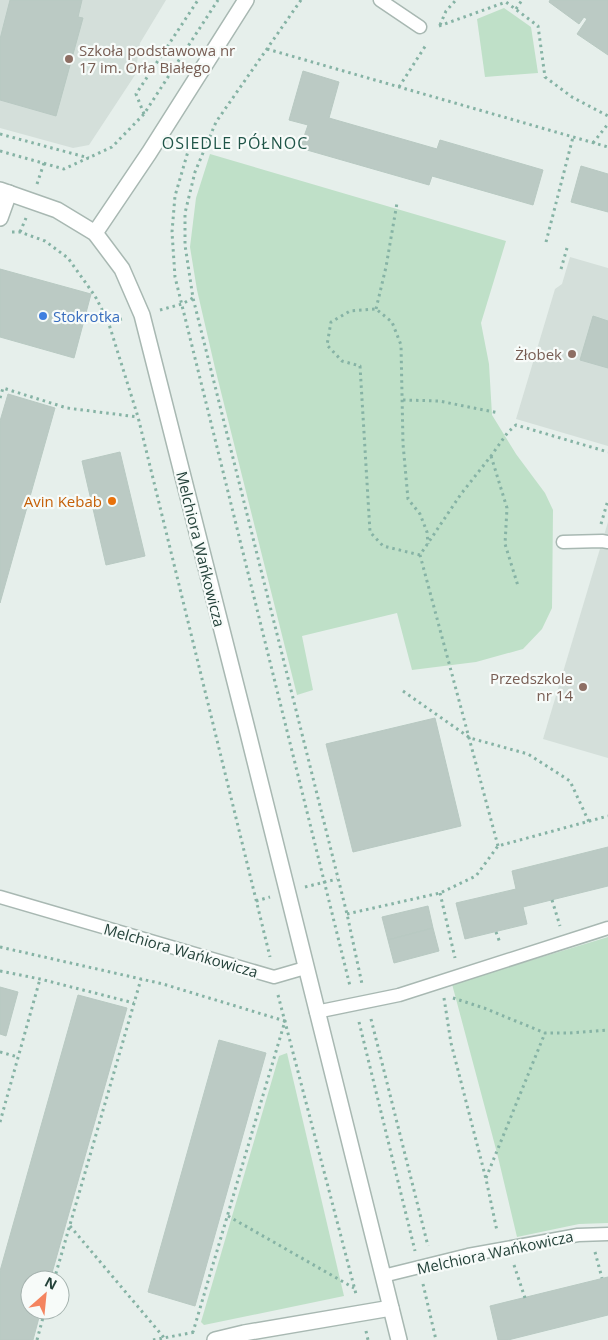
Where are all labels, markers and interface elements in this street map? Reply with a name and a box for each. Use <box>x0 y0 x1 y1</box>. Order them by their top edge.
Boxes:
place label: Szkoła podstawowa nr 17 im. Orła Białego <box>79 40 235 77</box>
marker: Szkoła podstawowa nr 17 im. Orła Białego <box>63 53 75 65</box>
district label: OSIEDLE PÓŁNOC <box>162 132 308 154</box>
place label: Stokrotka <box>53 306 120 326</box>
marker: Stokrotka <box>37 310 49 322</box>
place label: Żłobek <box>515 344 562 364</box>
marker: Żłobek <box>566 348 578 360</box>
street label: Melchiora Wańkowicza <box>172 469 230 629</box>
place label: Avin Kebab <box>24 491 102 511</box>
marker: Avin Kebab <box>106 495 118 507</box>
place label: Przedszkole nr 14 <box>490 668 573 705</box>
marker: Przedszkole nr 14 <box>577 681 589 693</box>
street label: Melchiora Wańkowicza <box>102 918 260 982</box>
street label: Melchiora Wańkowicza <box>415 1226 575 1278</box>
north arrow <box>20 1270 70 1320</box>
text: N <box>42 1272 61 1294</box>

